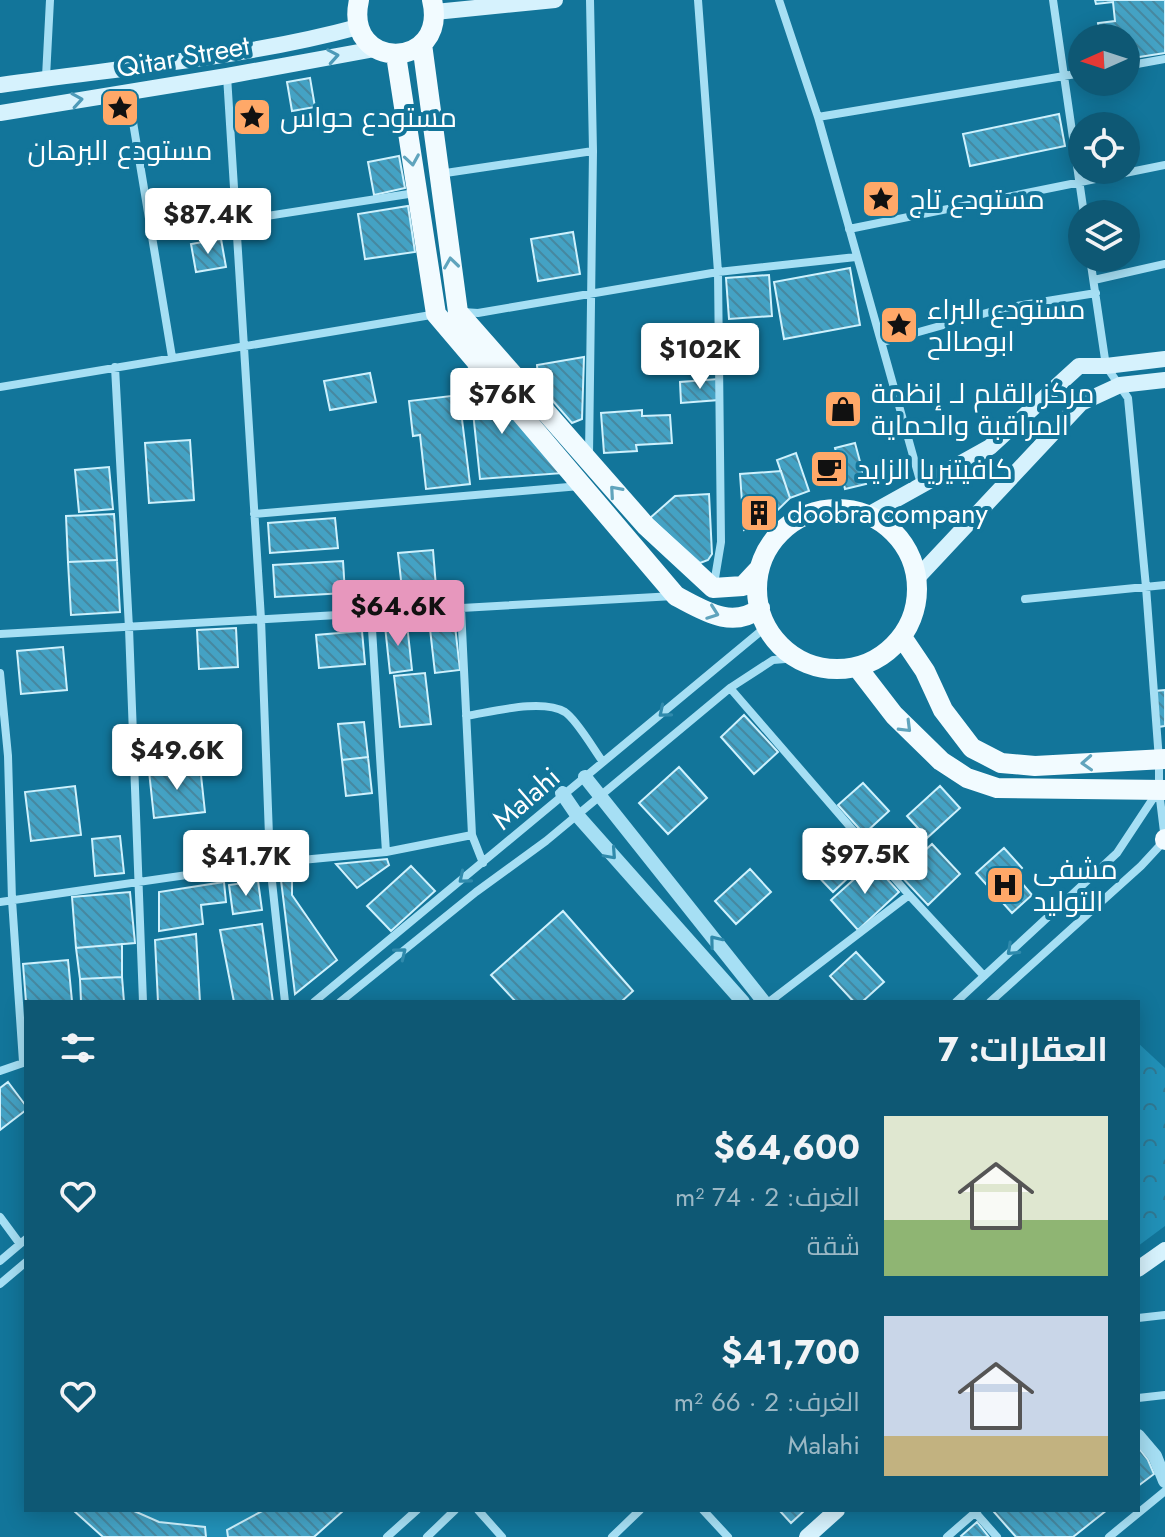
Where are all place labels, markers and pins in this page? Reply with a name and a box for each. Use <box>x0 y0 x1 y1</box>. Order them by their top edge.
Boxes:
place icon: مستودع البرهان <box>99 87 141 129</box>
place icon: مستودع حواس <box>231 96 273 138</box>
place label: مستودع حواس <box>280 97 457 138</box>
place label: مستودع البرهان <box>28 130 212 171</box>
place icon: مستودع تاج <box>860 178 902 220</box>
place label: مستودع تاج <box>909 179 1045 220</box>
pin: $87.4K <box>143 188 273 256</box>
place label: مستودع البراء ابوصالح <box>927 289 1085 362</box>
place icon: مستودع البراء ابوصالح <box>878 304 920 346</box>
pin: $102K <box>644 323 756 391</box>
pin: $76K <box>455 368 549 436</box>
place label: مركز القلم لـ إنظمة المراقبة والحماية <box>871 373 1094 446</box>
shop icon: مركز القلم لـ إنظمة المراقبة والحماية <box>822 388 864 430</box>
cafe icon: كافيتيريا الزايد <box>808 448 850 490</box>
place label: كافيتيريا الزايد <box>857 449 1013 490</box>
building icon: doobra company <box>738 492 780 534</box>
place label: doobra company <box>787 493 988 534</box>
pin: $64.6K <box>333 580 463 648</box>
pin: $49.6K <box>112 724 242 792</box>
pin: $97.5K <box>800 828 930 896</box>
pin: $41.7K <box>181 830 311 898</box>
place label: مشفى التوليد <box>1033 849 1118 922</box>
hospital icon: مشفى التوليد <box>984 864 1026 906</box>

